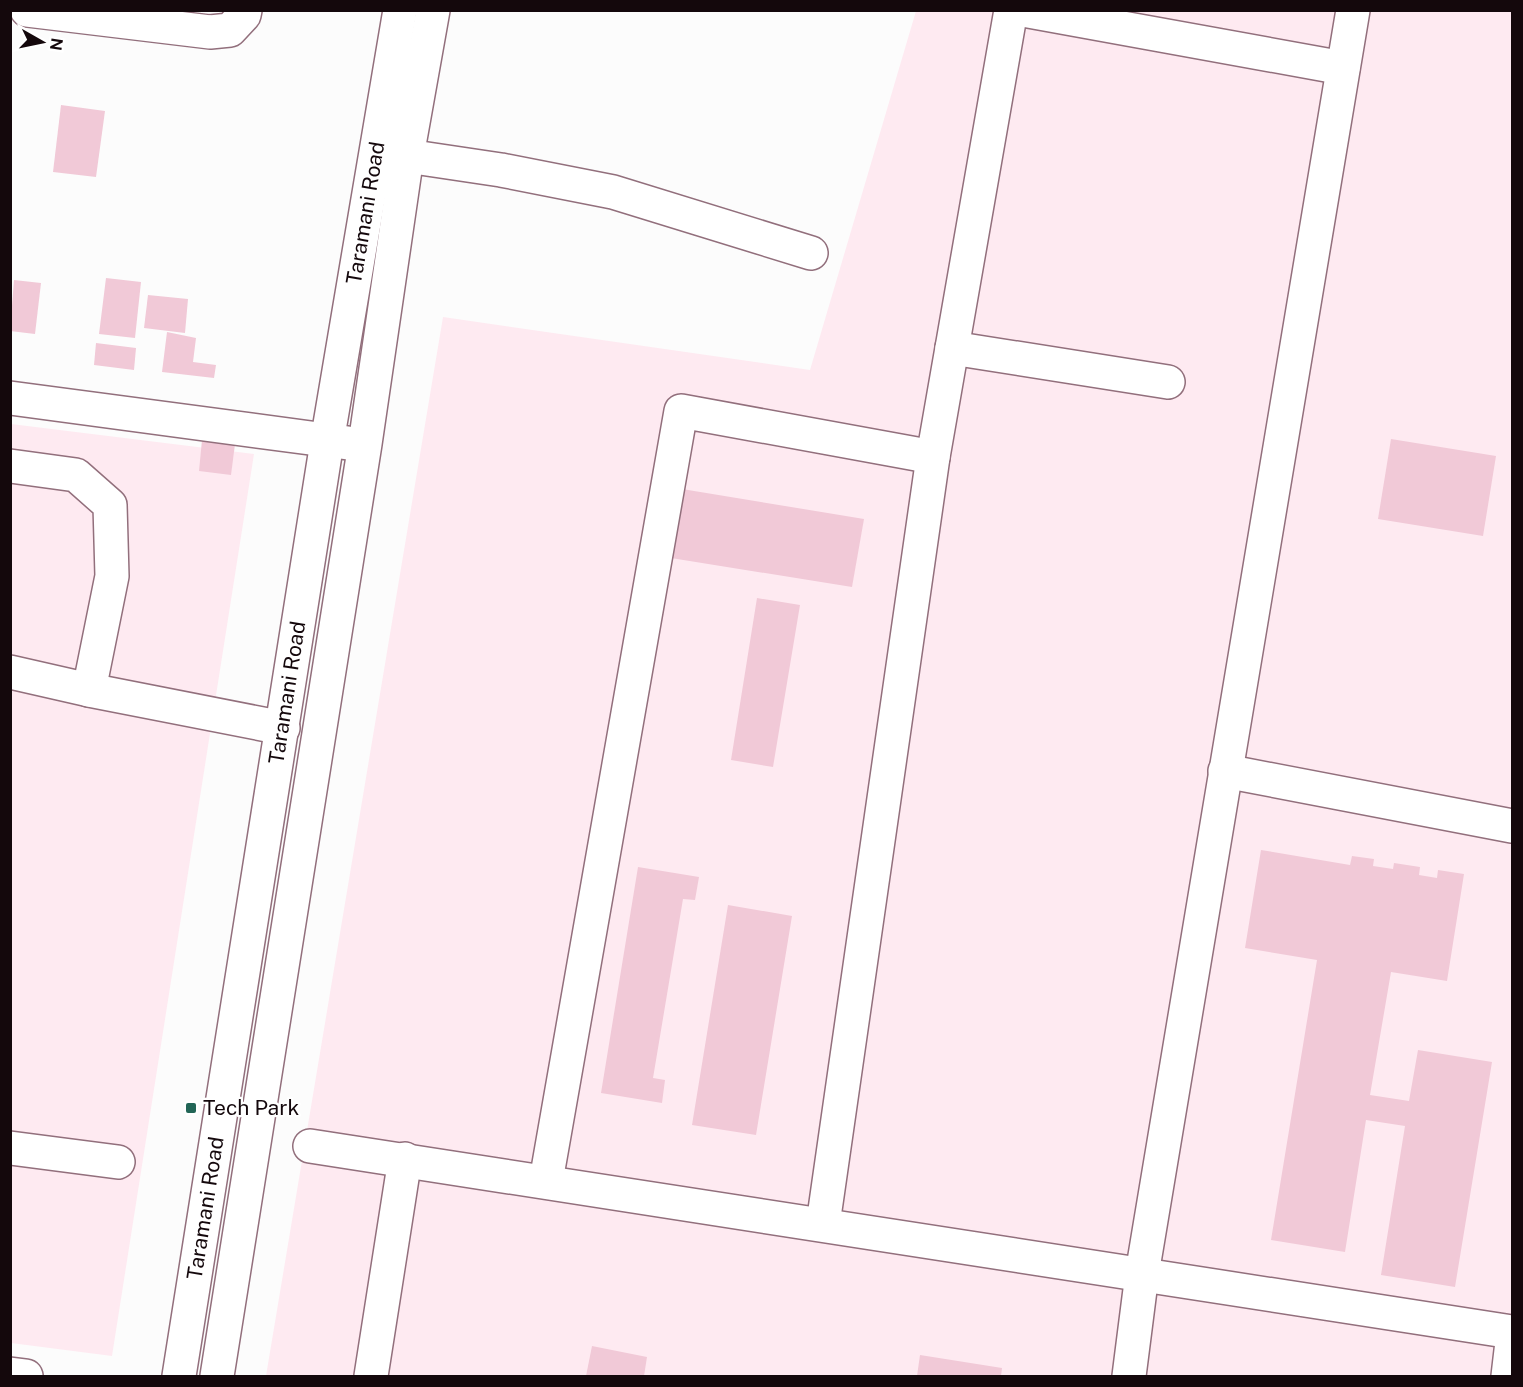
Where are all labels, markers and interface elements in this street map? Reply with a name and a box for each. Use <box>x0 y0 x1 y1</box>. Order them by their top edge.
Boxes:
north arrow <box>12 12 72 72</box>
text: N <box>46 37 67 52</box>
street label: Taramani Road <box>341 140 390 286</box>
street label: Taramani Road <box>263 619 310 766</box>
place label: Tech Park <box>203 1095 299 1120</box>
marker: Tech Park <box>184 1101 198 1115</box>
street label: Taramani Road <box>181 1135 229 1281</box>

